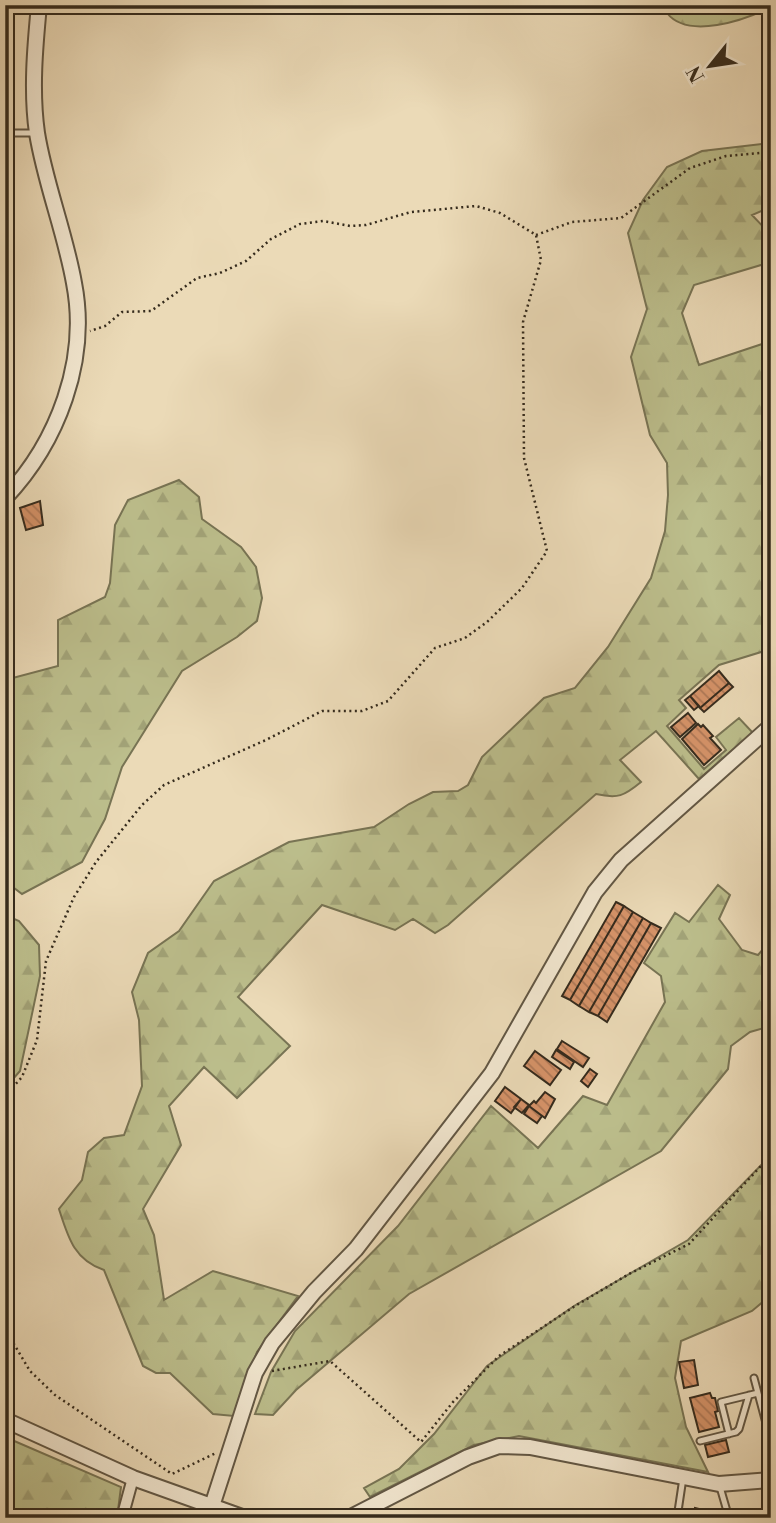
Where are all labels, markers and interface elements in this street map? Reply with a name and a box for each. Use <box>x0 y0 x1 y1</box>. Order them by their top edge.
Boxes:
north arrow <box>674 32 744 102</box>
text: N <box>682 61 710 87</box>

